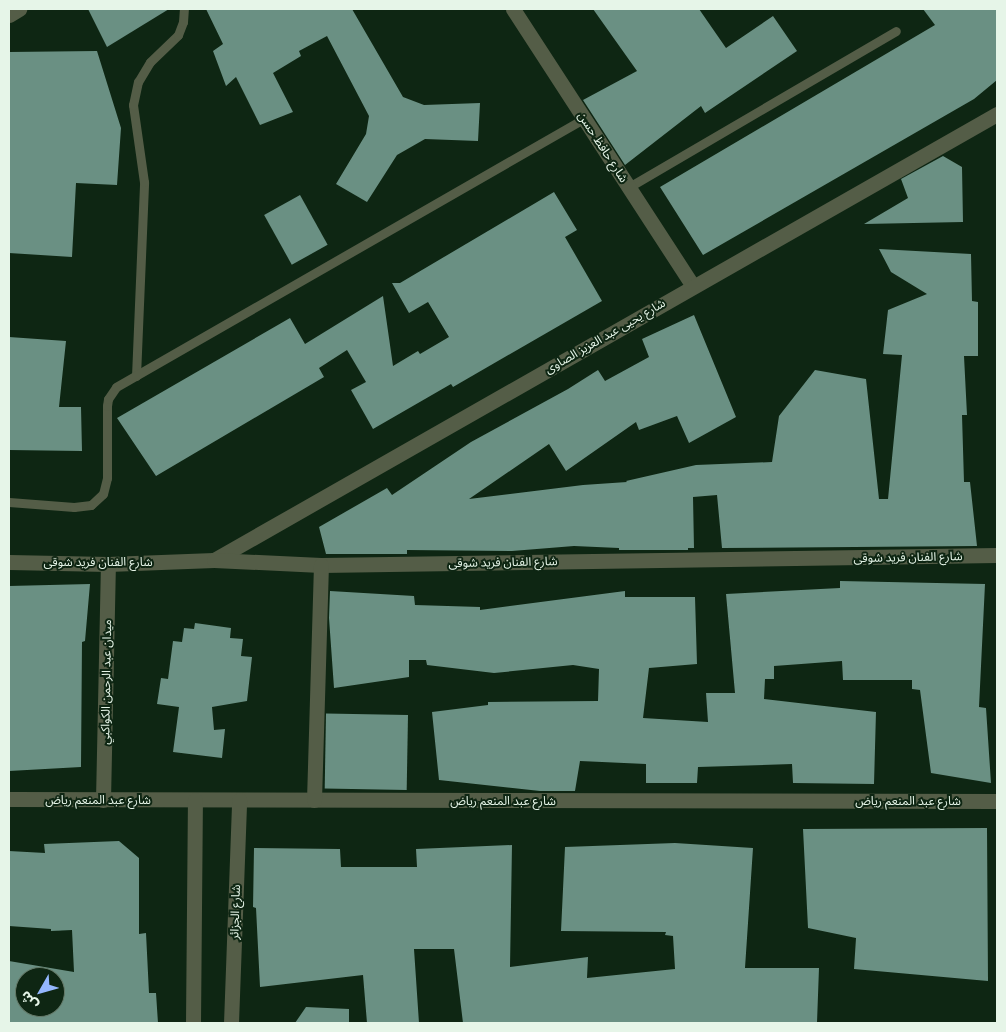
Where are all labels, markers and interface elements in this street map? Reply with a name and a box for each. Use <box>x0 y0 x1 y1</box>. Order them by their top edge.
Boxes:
street label: شارع حافظ حسن <box>575 109 631 185</box>
street label: شارع يحيى عبد العزيز الصاوى <box>542 296 668 376</box>
street label: شارع الفنان فريد شوقى <box>853 549 963 565</box>
street label: شارع الفنان فريد شوقى <box>448 554 558 570</box>
street label: شارع الفنان فريد شوقى <box>43 555 153 569</box>
street label: ميدان عبد الرحمن الكواكبي <box>98 619 114 745</box>
street label: شارع عبد المنعم رياض <box>45 793 151 807</box>
street label: شارع عبد المنعم رياض <box>450 794 556 808</box>
street label: شارع عبد المنعم رياض <box>855 794 961 808</box>
street label: شارع الجزائر <box>227 884 243 940</box>
north arrow <box>15 967 65 1017</box>
text: ش <box>15 988 42 1014</box>

